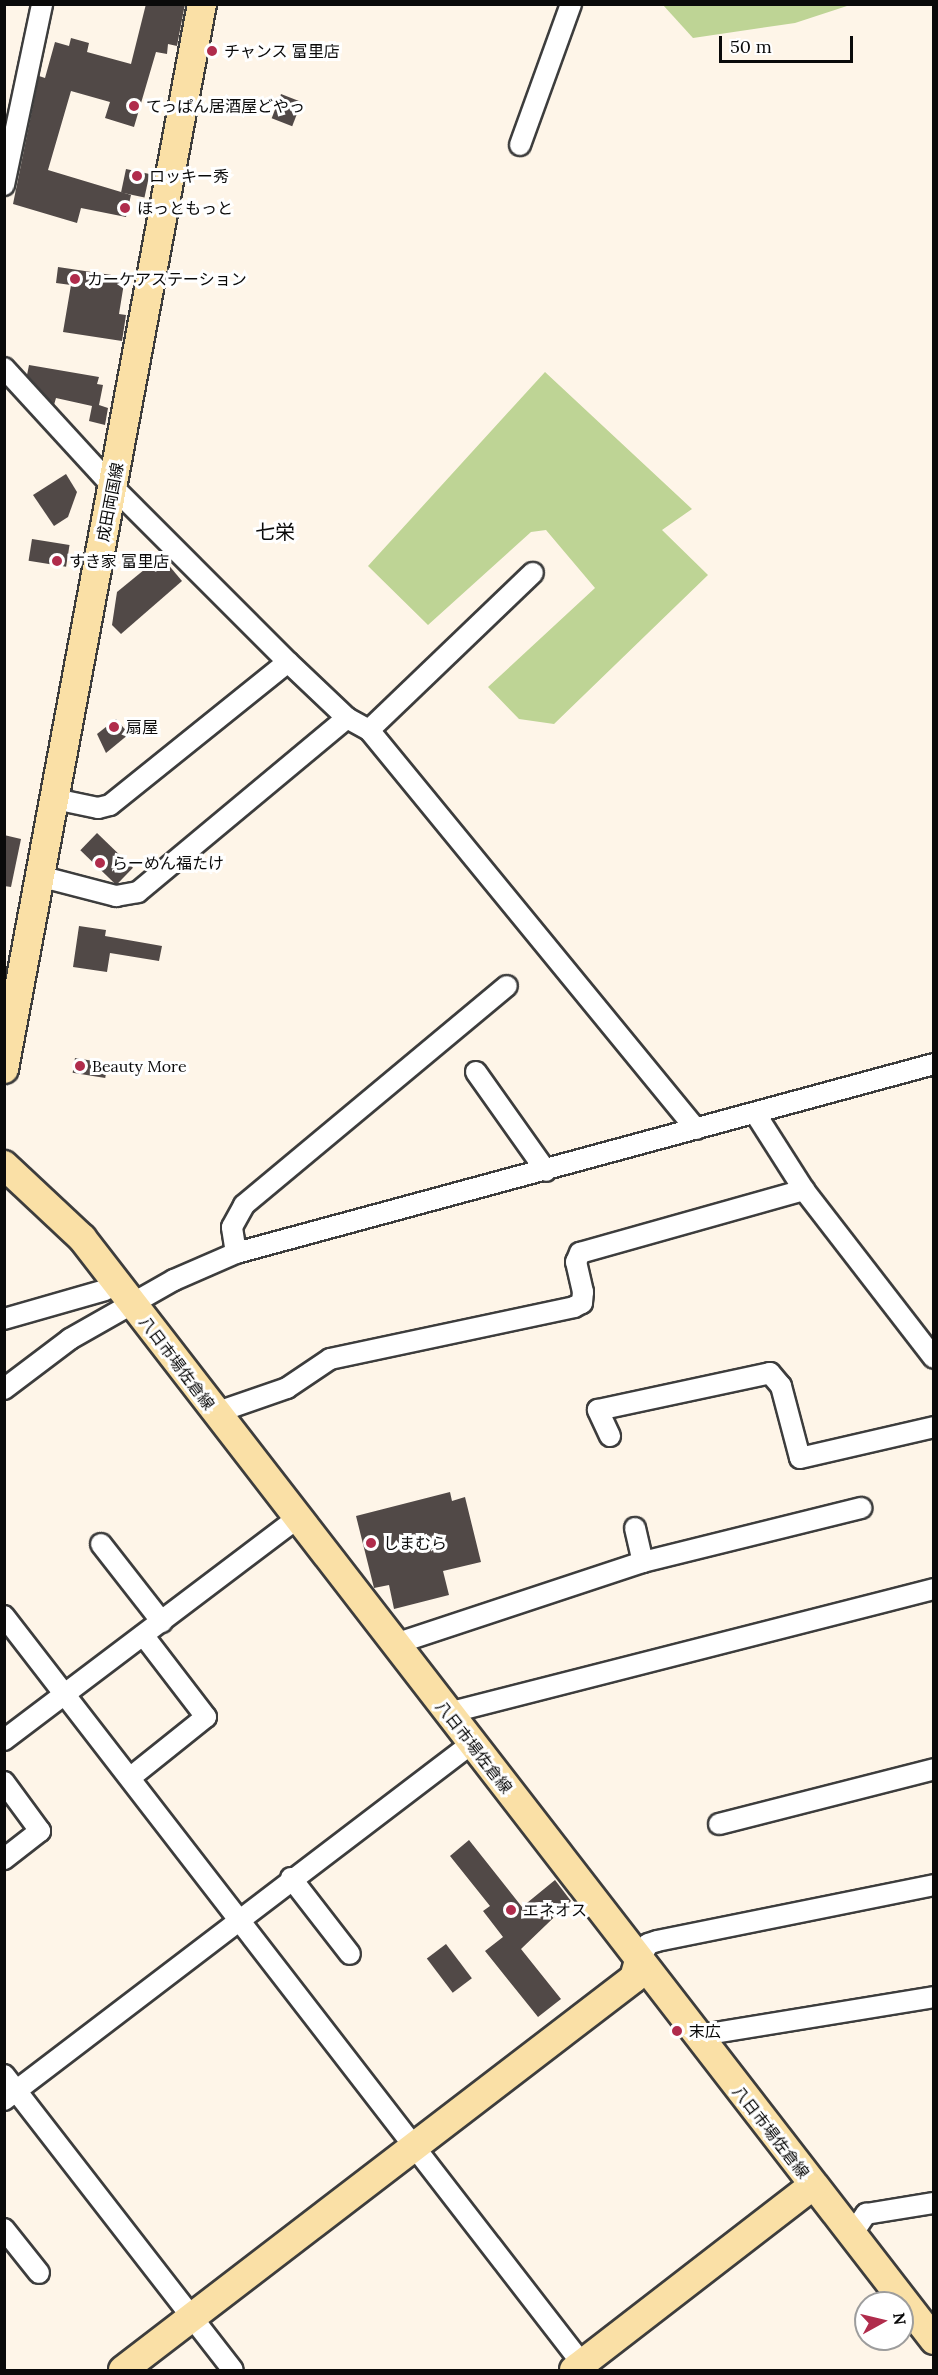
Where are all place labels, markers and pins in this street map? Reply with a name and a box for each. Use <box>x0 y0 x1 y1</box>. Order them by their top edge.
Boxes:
place label: チャンス 富里店 <box>224 41 340 61</box>
marker: チャンス 富里店 <box>205 44 219 58</box>
place label: てっぱん居酒屋どやっ <box>146 96 306 116</box>
marker: てっぱん居酒屋どやっ <box>127 99 141 113</box>
place label: ロッキー秀 <box>149 166 229 186</box>
marker: ロッキー秀 <box>130 169 144 183</box>
place label: ほっともっと <box>137 198 233 218</box>
marker: ほっともっと <box>118 201 132 215</box>
place label: カーケアステーション <box>87 269 247 289</box>
marker: カーケアステーション <box>68 272 82 286</box>
place label: すき家 富里店 <box>69 551 169 571</box>
marker: すき家 富里店 <box>50 554 64 568</box>
place label: 扇屋 <box>126 717 158 737</box>
marker: 扇屋 <box>107 720 121 734</box>
place label: らーめん福たけ <box>112 853 224 873</box>
marker: らーめん福たけ <box>93 856 107 870</box>
place label: Beauty More <box>92 1056 187 1076</box>
marker: Beauty More <box>73 1059 87 1073</box>
place label: しまむら <box>383 1533 447 1553</box>
marker: しまむら <box>364 1536 378 1550</box>
place label: エネオス <box>523 1900 587 1920</box>
marker: エネオス <box>504 1903 518 1917</box>
place label: 末広 <box>689 2021 721 2041</box>
marker: 末広 <box>670 2024 684 2038</box>

